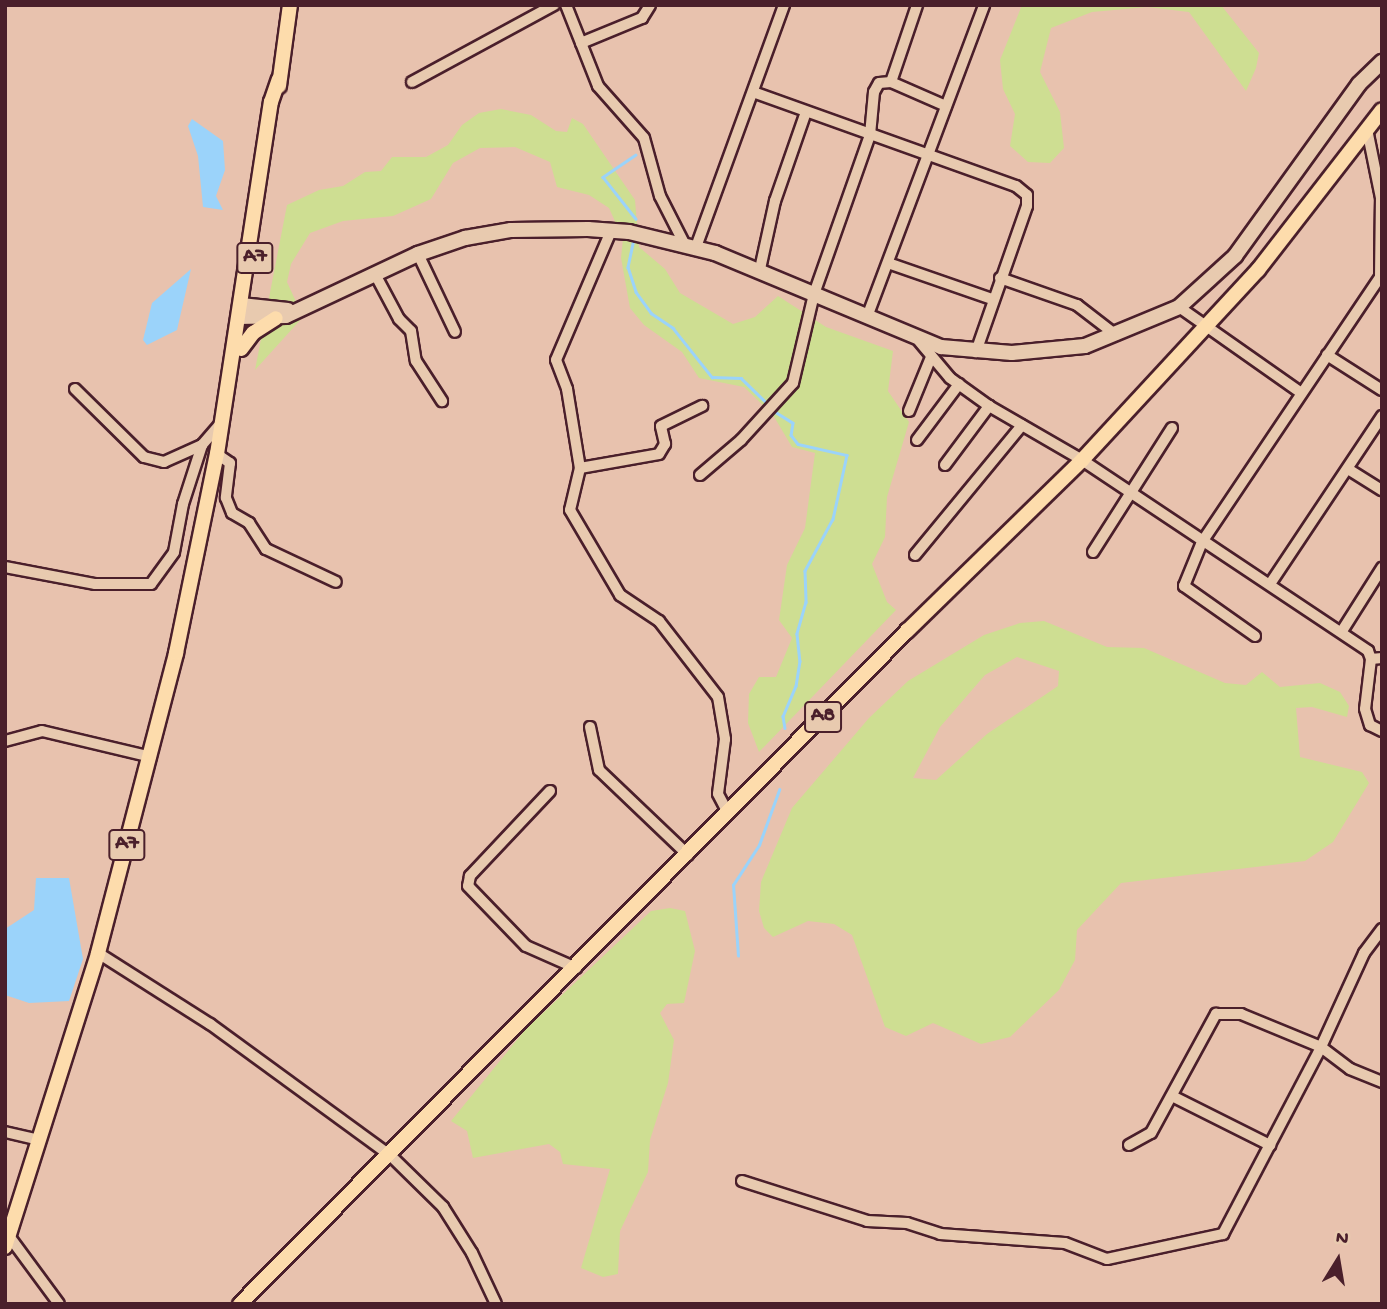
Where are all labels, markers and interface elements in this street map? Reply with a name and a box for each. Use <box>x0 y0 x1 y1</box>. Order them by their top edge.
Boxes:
road number: A7 <box>236 240 274 276</box>
road number: A8 <box>804 700 842 734</box>
road number: A7 <box>108 828 146 862</box>
north arrow <box>1303 1225 1373 1295</box>
text: N <box>1334 1226 1350 1251</box>

